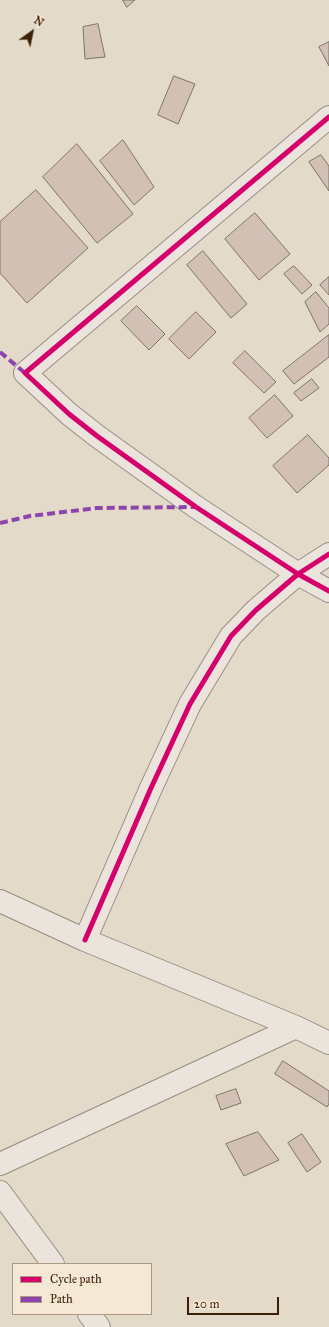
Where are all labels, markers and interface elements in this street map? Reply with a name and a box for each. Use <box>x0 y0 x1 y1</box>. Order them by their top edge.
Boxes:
north arrow <box>12 12 52 52</box>
text: N <box>31 14 46 30</box>
legend <box>12 1263 152 1315</box>
text: Cycle path <box>50 1272 102 1286</box>
scale bar <box>189 1289 281 1315</box>
text: Path <box>50 1292 73 1306</box>
text: 20 m <box>194 1297 220 1311</box>

